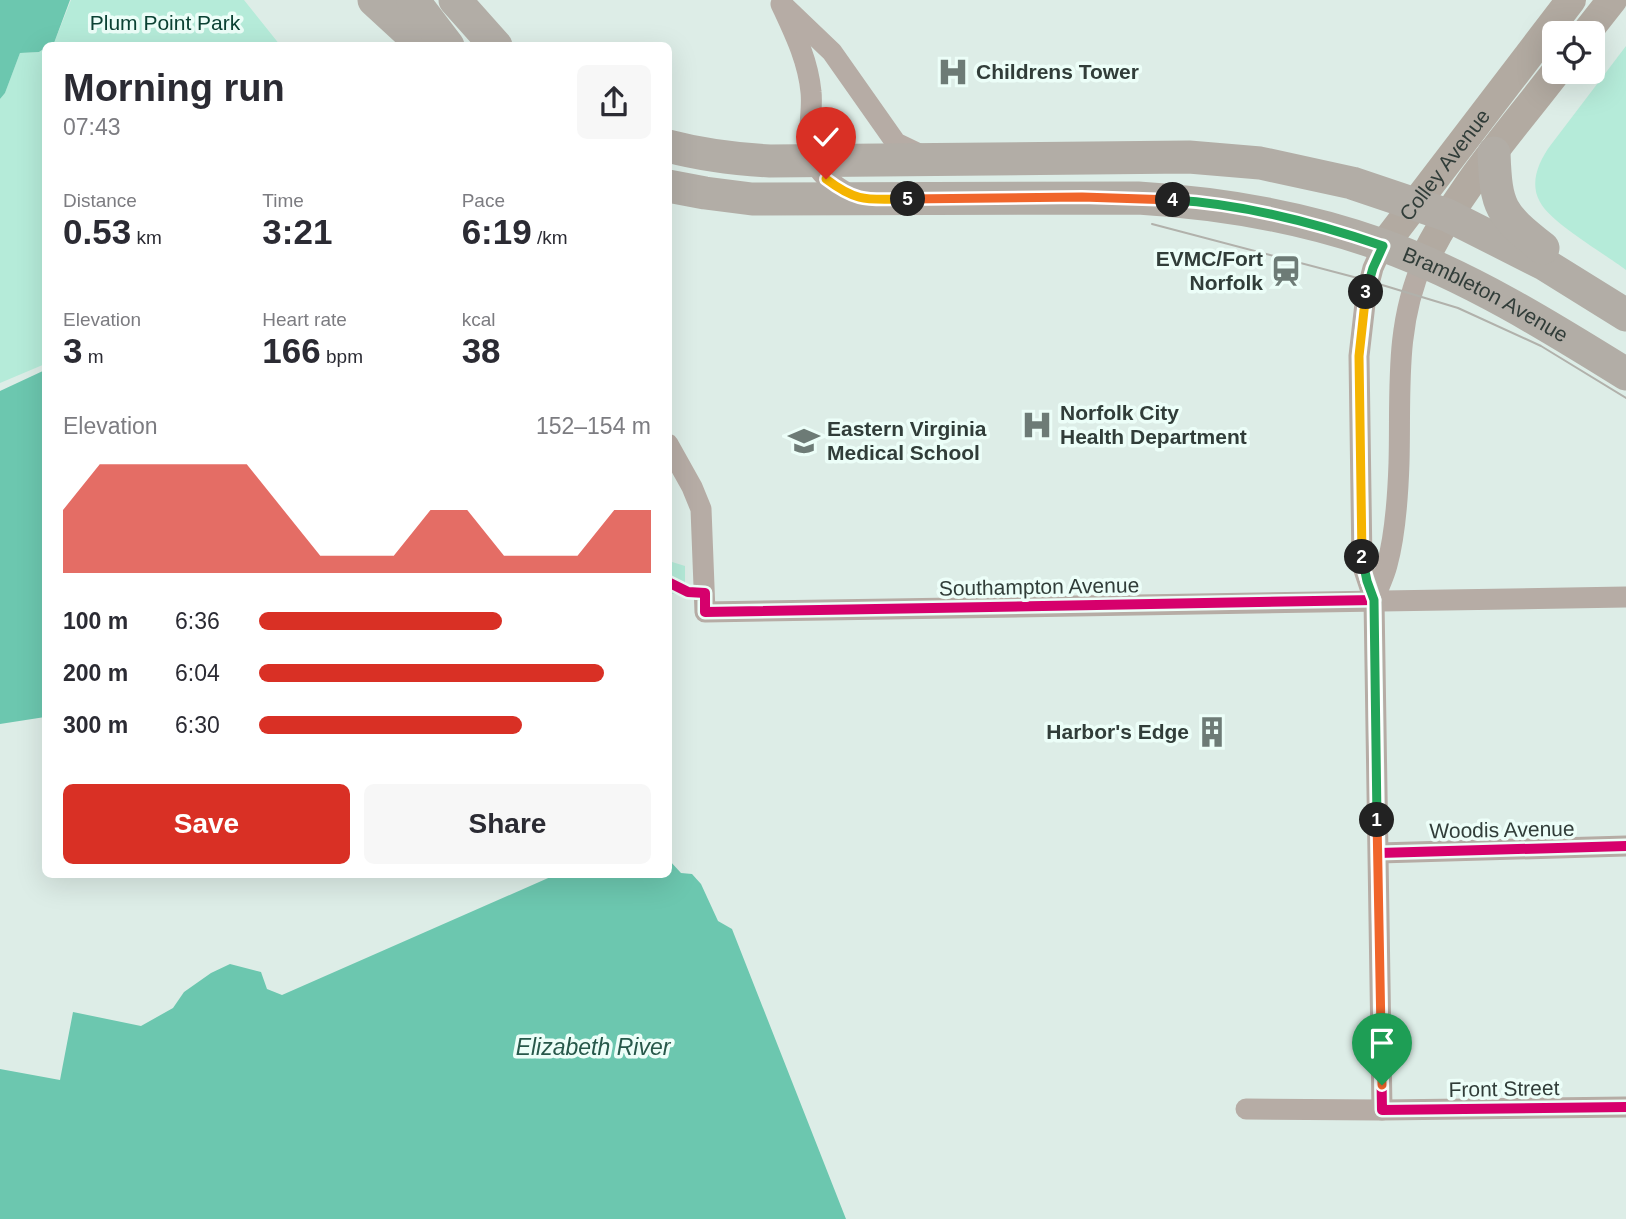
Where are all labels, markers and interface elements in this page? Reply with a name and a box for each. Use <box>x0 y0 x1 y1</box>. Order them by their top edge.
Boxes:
park label: Plum Point Park <box>90 11 241 34</box>
map controls <box>1542 21 1605 84</box>
button: locate <box>1542 21 1605 84</box>
hospital icon: Childrens Tower <box>936 55 970 89</box>
place label: Childrens Tower <box>976 60 1139 83</box>
button: share <box>577 65 651 139</box>
text: Morning run <box>63 67 285 109</box>
street label: Colley Avenue <box>1395 104 1494 225</box>
pin <box>796 107 856 179</box>
text: 07:43 <box>63 114 121 140</box>
icon: check <box>807 118 845 156</box>
pin: 5 <box>890 182 926 216</box>
pin: 4 <box>1156 182 1190 218</box>
text: 5 <box>902 188 913 209</box>
text: 4 <box>1167 189 1178 210</box>
text: Distance <box>63 190 137 211</box>
text: Time <box>262 190 304 211</box>
text: Pace <box>462 190 505 211</box>
text: 0.53 <box>63 212 131 251</box>
text: 3:21 <box>262 212 332 251</box>
text: 6:19 <box>462 212 532 251</box>
text: km <box>131 227 162 248</box>
text: /km <box>532 227 568 248</box>
street label: Brambleton Avenue <box>1399 242 1572 347</box>
place label: EVMC/Fort Norfolk <box>1156 247 1263 294</box>
station icon: EVMC/Fort Norfolk <box>1269 254 1303 288</box>
pin: 3 <box>1348 274 1384 310</box>
text: 3 <box>1360 281 1371 302</box>
text: Elevation <box>63 309 141 330</box>
text: Heart rate <box>262 309 347 330</box>
text: kcal <box>462 309 495 330</box>
text: 3 <box>63 331 82 370</box>
text: 166 <box>262 331 321 370</box>
text: 38 <box>462 331 501 370</box>
text: m <box>82 346 104 367</box>
text: bpm <box>321 346 363 367</box>
place label: Norfolk City Health Department <box>1060 401 1247 448</box>
hospital icon: Norfolk City Health Department <box>1020 408 1054 442</box>
text: Elevation <box>63 413 158 439</box>
text: 152–154 m <box>536 413 651 439</box>
place label: Eastern Virginia Medical School <box>827 417 987 464</box>
school or university icon: Eastern Virginia Medical School <box>787 424 821 458</box>
pin: 2 <box>1344 540 1380 574</box>
text: 2 <box>1356 546 1367 567</box>
street label: Southampton Avenue <box>939 573 1139 600</box>
text: 100 m <box>63 608 128 634</box>
text: 6:36 <box>175 608 220 634</box>
text: 200 m <box>63 660 128 686</box>
text: 6:04 <box>175 660 220 686</box>
text: 300 m <box>63 712 128 738</box>
text: 6:30 <box>175 712 220 738</box>
building icon: Harbor's Edge <box>1195 715 1229 749</box>
place label: Harbor's Edge <box>1046 720 1189 743</box>
button: Save <box>63 784 350 864</box>
button: Share <box>364 784 651 864</box>
pin: 1 <box>1360 802 1394 838</box>
text: 1 <box>1371 809 1382 830</box>
street label: Woodis Avenue <box>1429 817 1575 842</box>
pin <box>1352 1013 1412 1085</box>
icon: arrive <box>1363 1024 1401 1062</box>
water label: Elizabeth River <box>516 1034 672 1060</box>
street label: Front Street <box>1448 1076 1560 1101</box>

